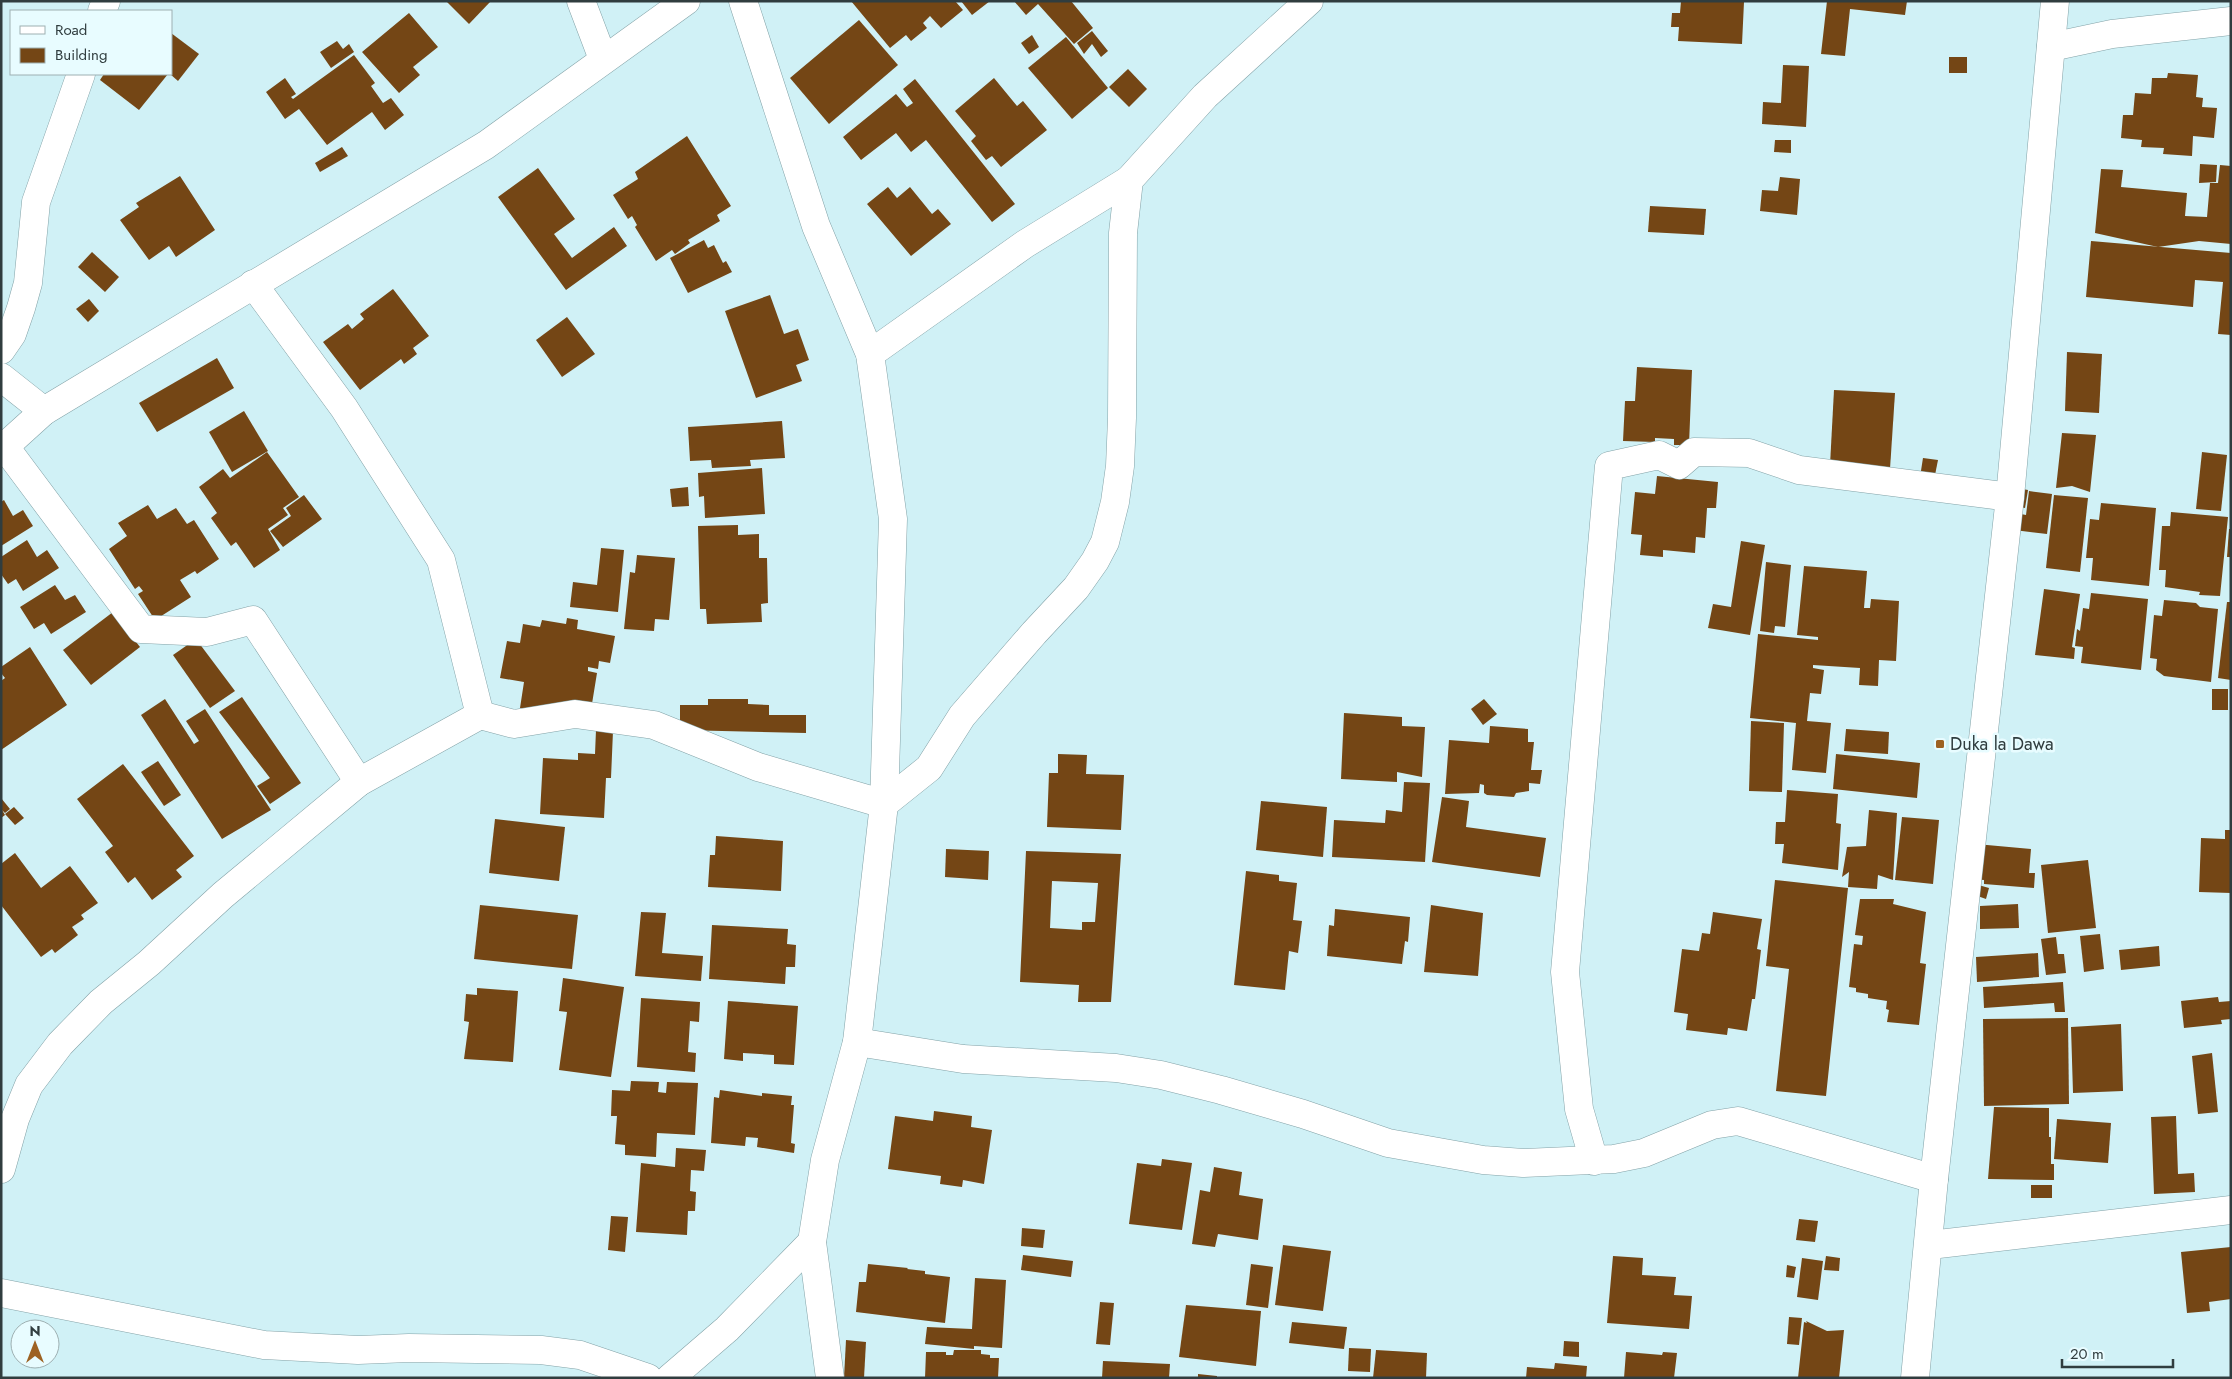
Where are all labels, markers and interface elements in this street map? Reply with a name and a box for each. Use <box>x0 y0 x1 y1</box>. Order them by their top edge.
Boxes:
legend <box>10 10 172 75</box>
text: Road <box>55 19 87 41</box>
text: Building <box>55 44 107 66</box>
place label: Duka la Dawa <box>1950 731 2054 757</box>
marker: Duka la Dawa <box>1934 738 1946 750</box>
north arrow <box>10 1319 60 1369</box>
text: N <box>29 1321 41 1341</box>
scale bar <box>2062 1336 2173 1368</box>
text: 20 m <box>2070 1343 2104 1365</box>

